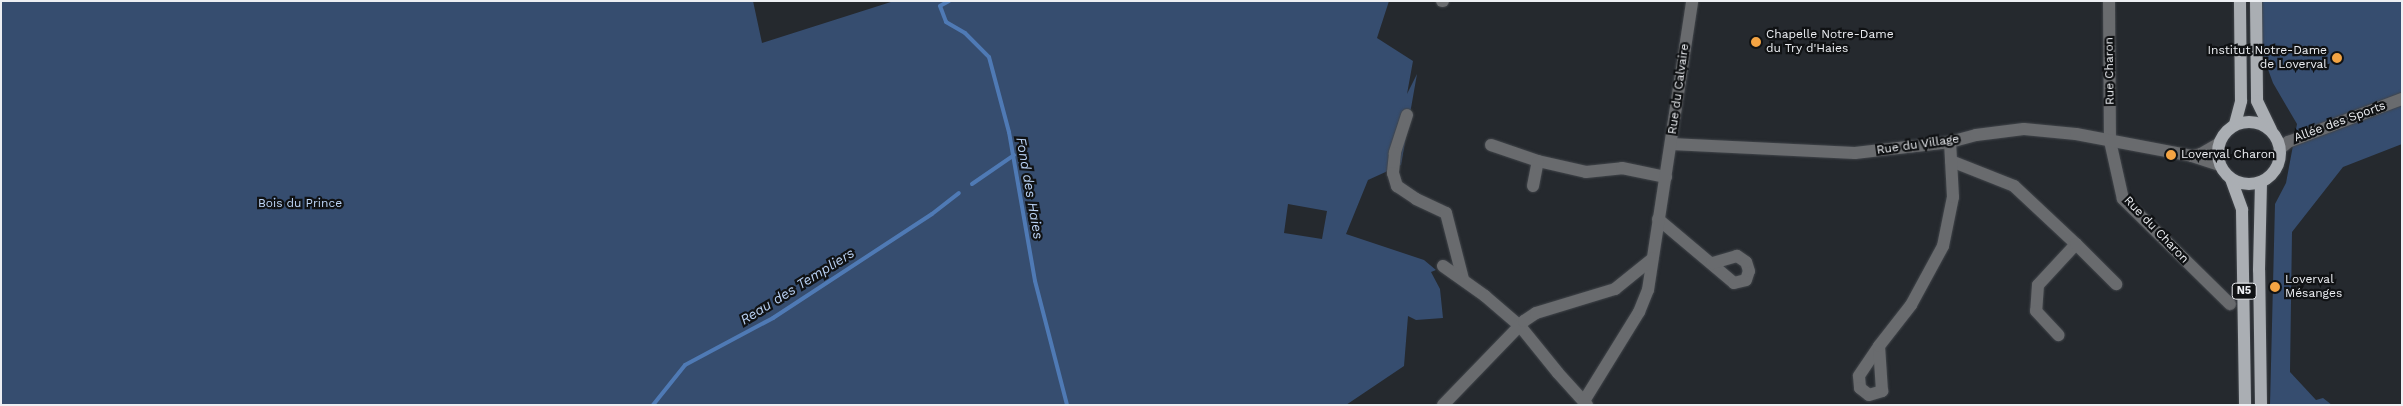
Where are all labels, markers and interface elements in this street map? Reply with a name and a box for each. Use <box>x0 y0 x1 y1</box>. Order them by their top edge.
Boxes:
place label: Chapelle Notre-Dame du Try d'Haies <box>1766 28 1894 56</box>
marker: Chapelle Notre-Dame du Try d'Haies <box>1750 36 1762 48</box>
street label: Rue Charon <box>2102 37 2118 105</box>
street label: Rue du Calvaire <box>1666 43 1692 135</box>
place label: Institut Notre-Dame de Loverval <box>2208 44 2327 72</box>
marker: Institut Notre-Dame de Loverval <box>2331 52 2343 64</box>
street label: Allée des Sports <box>2292 99 2388 145</box>
street label: Rue du Village <box>1876 132 1960 158</box>
water label: Fond des Haies <box>1013 136 1047 240</box>
place label: Loverval Charon <box>2181 148 2276 162</box>
marker: Loverval Charon <box>2165 149 2177 161</box>
street label: Rue du Charon <box>2121 194 2191 266</box>
park label: Bois du Prince <box>258 197 342 211</box>
water label: Reau des Templiers <box>737 244 857 328</box>
place label: Loverval Mésanges <box>2285 273 2342 301</box>
marker: Loverval Mésanges <box>2269 281 2281 293</box>
road number: N5 <box>2232 282 2256 300</box>

